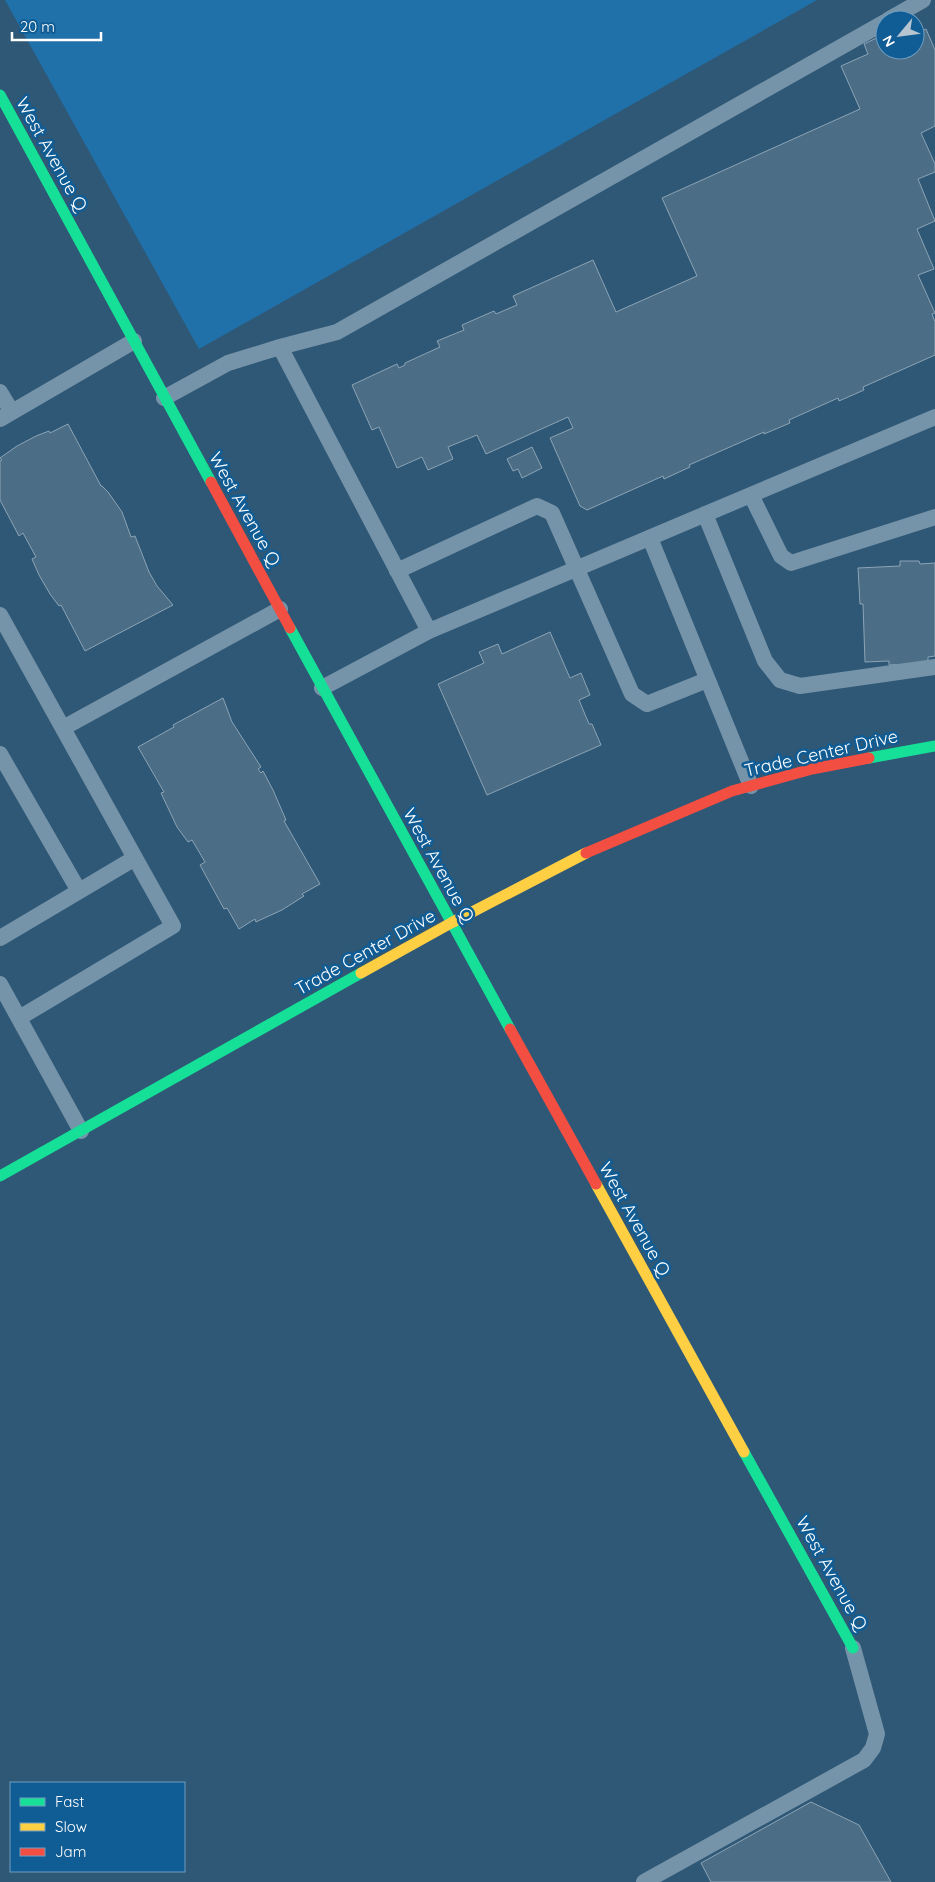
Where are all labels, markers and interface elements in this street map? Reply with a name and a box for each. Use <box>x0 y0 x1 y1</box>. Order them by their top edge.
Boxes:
scale bar <box>12 10 101 42</box>
north arrow <box>875 10 925 60</box>
text: 20 m <box>20 17 55 36</box>
text: N <box>878 32 899 50</box>
street label: West Avenue Q <box>11 93 93 216</box>
street label: West Avenue Q <box>204 448 286 571</box>
street label: Trade Center Drive <box>742 724 900 782</box>
street label: West Avenue Q <box>398 804 480 927</box>
street label: Trade Center Drive <box>291 904 439 1000</box>
street label: West Avenue Q <box>594 1158 676 1281</box>
street label: West Avenue Q <box>791 1512 873 1635</box>
legend <box>10 1782 185 1872</box>
text: Fast <box>55 1792 84 1811</box>
text: Slow <box>55 1817 87 1836</box>
text: Jam <box>55 1842 86 1861</box>

